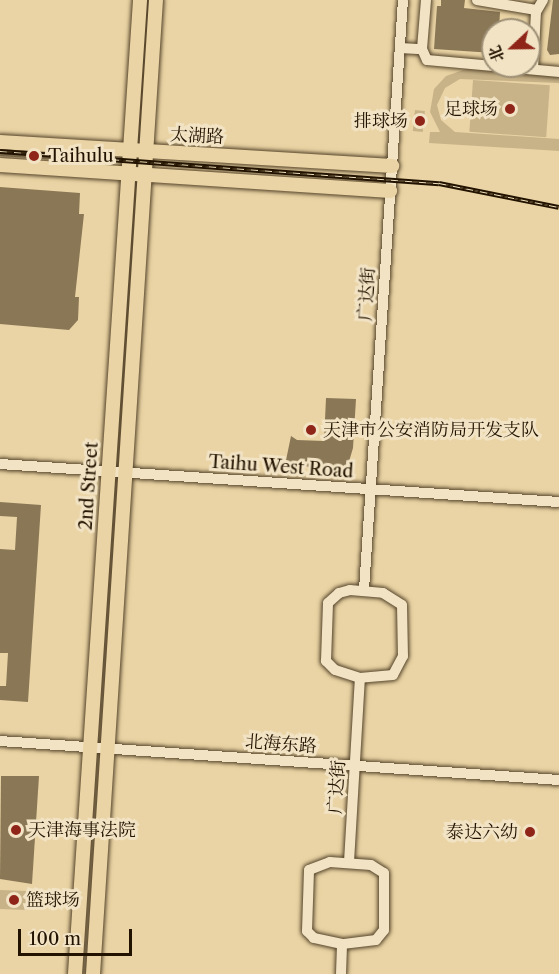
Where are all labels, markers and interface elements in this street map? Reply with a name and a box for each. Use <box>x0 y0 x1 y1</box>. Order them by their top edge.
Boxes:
north arrow <box>481 18 541 78</box>
text: 北 <box>484 43 508 65</box>
place label: 足球场 <box>444 98 498 120</box>
marker: 足球场 <box>503 102 517 116</box>
place label: 排球场 <box>354 110 408 132</box>
marker: 排球场 <box>413 114 427 128</box>
street label: 太湖路 <box>169 124 225 148</box>
place label: Taihulu <box>48 145 114 167</box>
marker: Taihulu <box>25 147 43 165</box>
street label: 广达街 <box>354 266 380 322</box>
place label: 天津市公安消防局开发支队 <box>323 419 539 441</box>
marker: 天津市公安消防局开发支队 <box>304 423 318 437</box>
street label: 2nd Street <box>75 441 103 531</box>
street label: Taihu West Road <box>208 451 354 483</box>
street label: 北海东路 <box>244 731 318 757</box>
street label: 广达街 <box>324 759 350 815</box>
place label: 天津海事法院 <box>28 819 136 841</box>
place label: 泰达六幼 <box>446 821 518 843</box>
marker: 天津海事法院 <box>9 823 23 837</box>
marker: 泰达六幼 <box>523 825 537 839</box>
place label: 篮球场 <box>26 889 80 911</box>
marker: 篮球场 <box>7 893 21 907</box>
scale bar <box>21 917 135 955</box>
text: 100 m <box>29 928 81 950</box>

